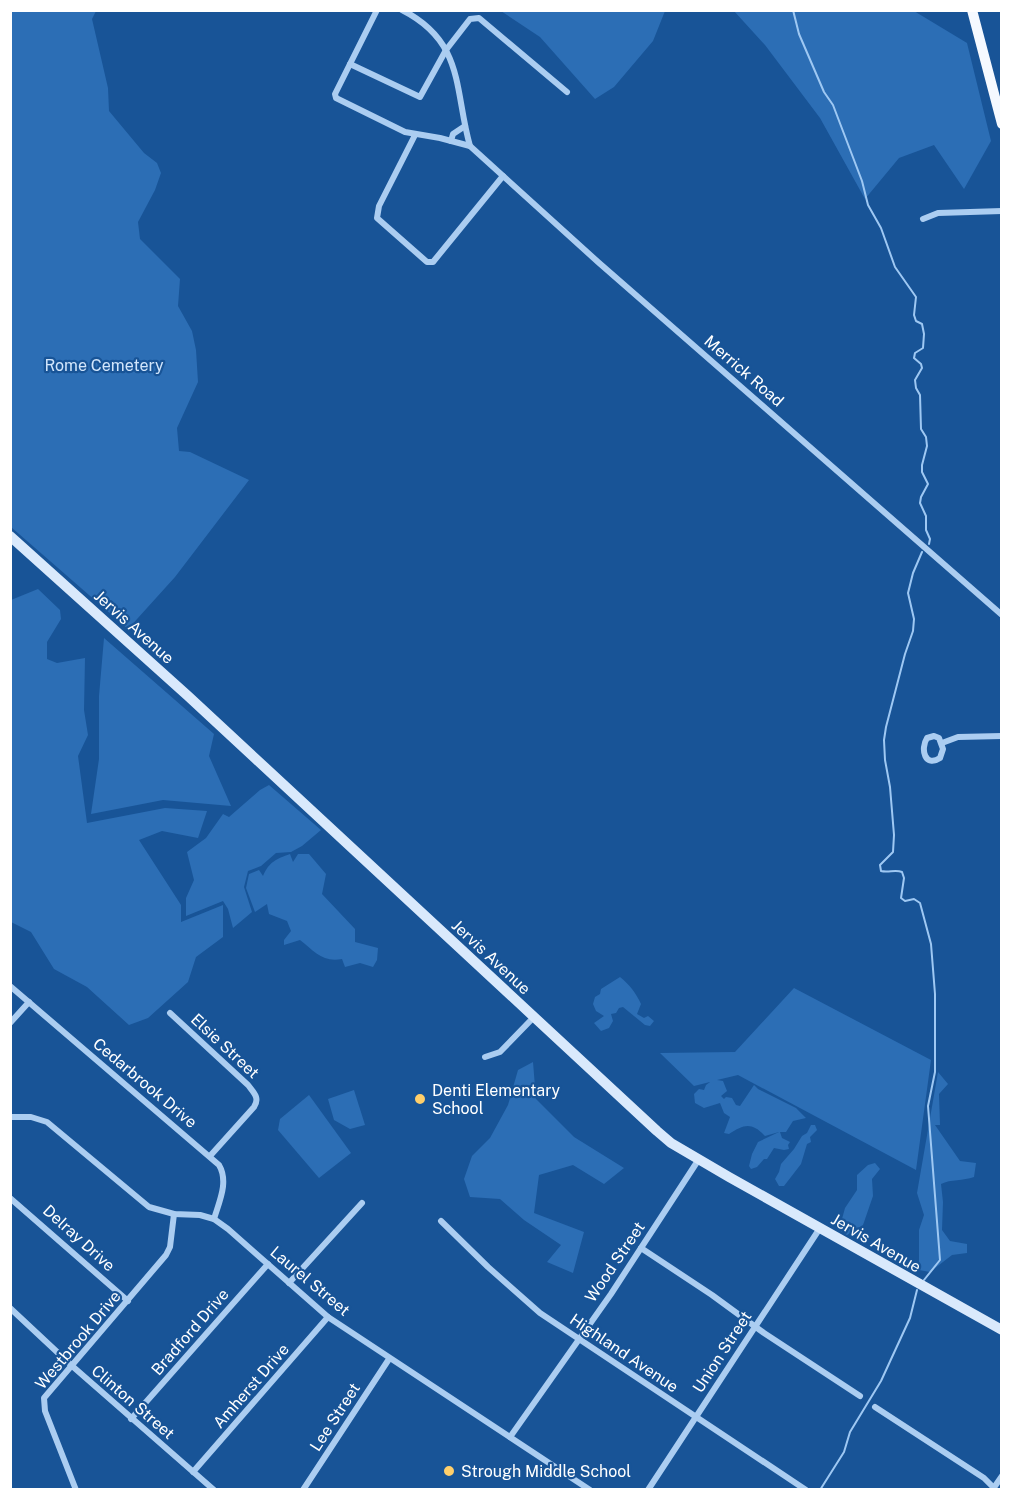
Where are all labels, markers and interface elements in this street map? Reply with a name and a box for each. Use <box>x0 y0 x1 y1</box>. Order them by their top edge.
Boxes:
street label: Merrick Road <box>700 331 788 411</box>
park label: Rome Cemetery <box>45 356 164 375</box>
street label: Jervis Avenue <box>90 586 178 668</box>
street label: Jervis Avenue <box>448 916 534 998</box>
street label: Elsie Street <box>187 1010 263 1082</box>
street label: Cedarbrook Drive <box>89 1034 201 1132</box>
place label: Denti Elementary School <box>432 1081 561 1118</box>
marker: Denti Elementary School <box>413 1092 427 1106</box>
street label: Delray Drive <box>39 1201 119 1275</box>
street label: Jervis Avenue <box>828 1210 924 1276</box>
street label: Wood Street <box>581 1218 649 1306</box>
street label: Laurel Street <box>266 1242 354 1320</box>
street label: Bradford Drive <box>147 1285 233 1379</box>
street label: Westbrook Drive <box>31 1287 125 1393</box>
street label: Union Street <box>689 1308 755 1396</box>
street label: Highland Avenue <box>566 1310 682 1396</box>
street label: Amherst Drive <box>209 1340 293 1432</box>
street label: Clinton Street <box>88 1361 178 1443</box>
street label: Lee Street <box>306 1379 364 1455</box>
place label: Strough Middle School <box>461 1462 631 1481</box>
marker: Strough Middle School <box>442 1464 456 1478</box>

